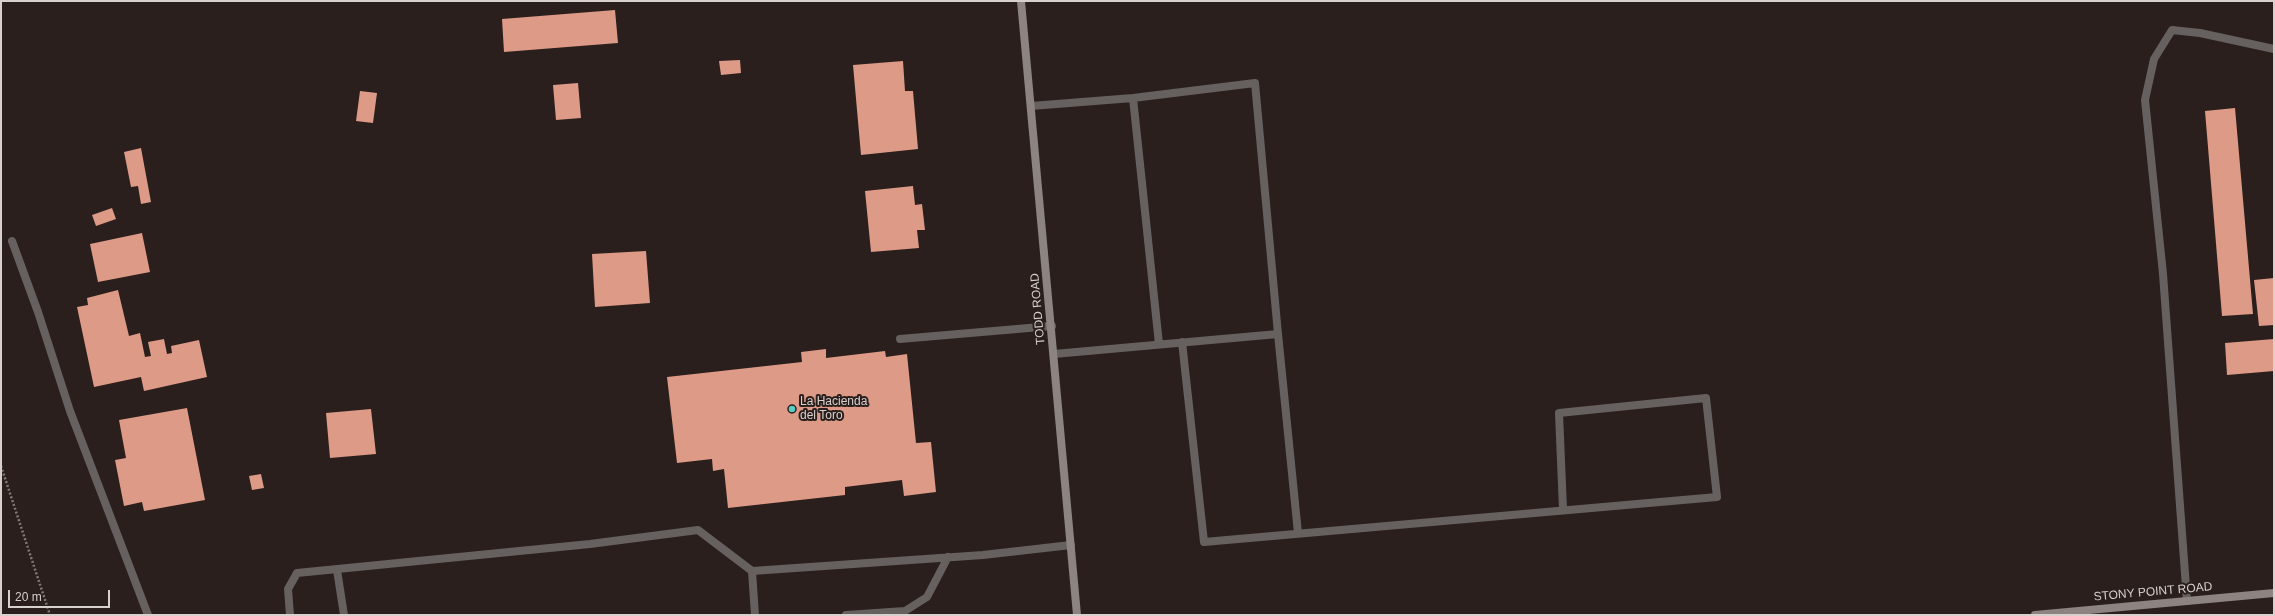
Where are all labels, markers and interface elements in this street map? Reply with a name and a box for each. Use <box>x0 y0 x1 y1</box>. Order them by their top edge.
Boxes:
street label: TODD ROAD <box>1028 273 1048 345</box>
place label: La Hacienda del Toro <box>800 395 867 423</box>
marker: La Hacienda del Toro <box>787 404 797 414</box>
street label: STONY POINT ROAD <box>2093 580 2213 604</box>
scale bar <box>10 582 112 608</box>
text: 20 m <box>15 590 42 604</box>

